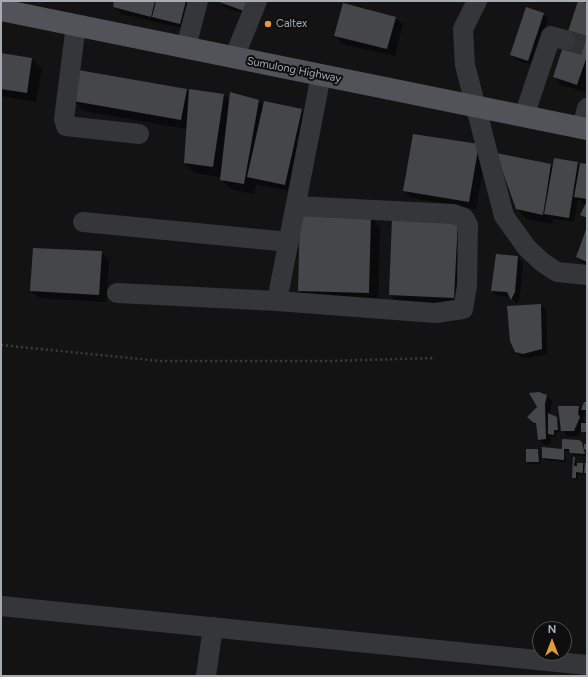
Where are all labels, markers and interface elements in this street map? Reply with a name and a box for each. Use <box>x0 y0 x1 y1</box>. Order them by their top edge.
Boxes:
place label: Caltex <box>276 17 307 31</box>
marker: Caltex <box>263 19 273 29</box>
street label: Sumulong Highway <box>246 54 342 86</box>
north arrow <box>532 621 572 661</box>
text: N <box>548 623 556 636</box>

